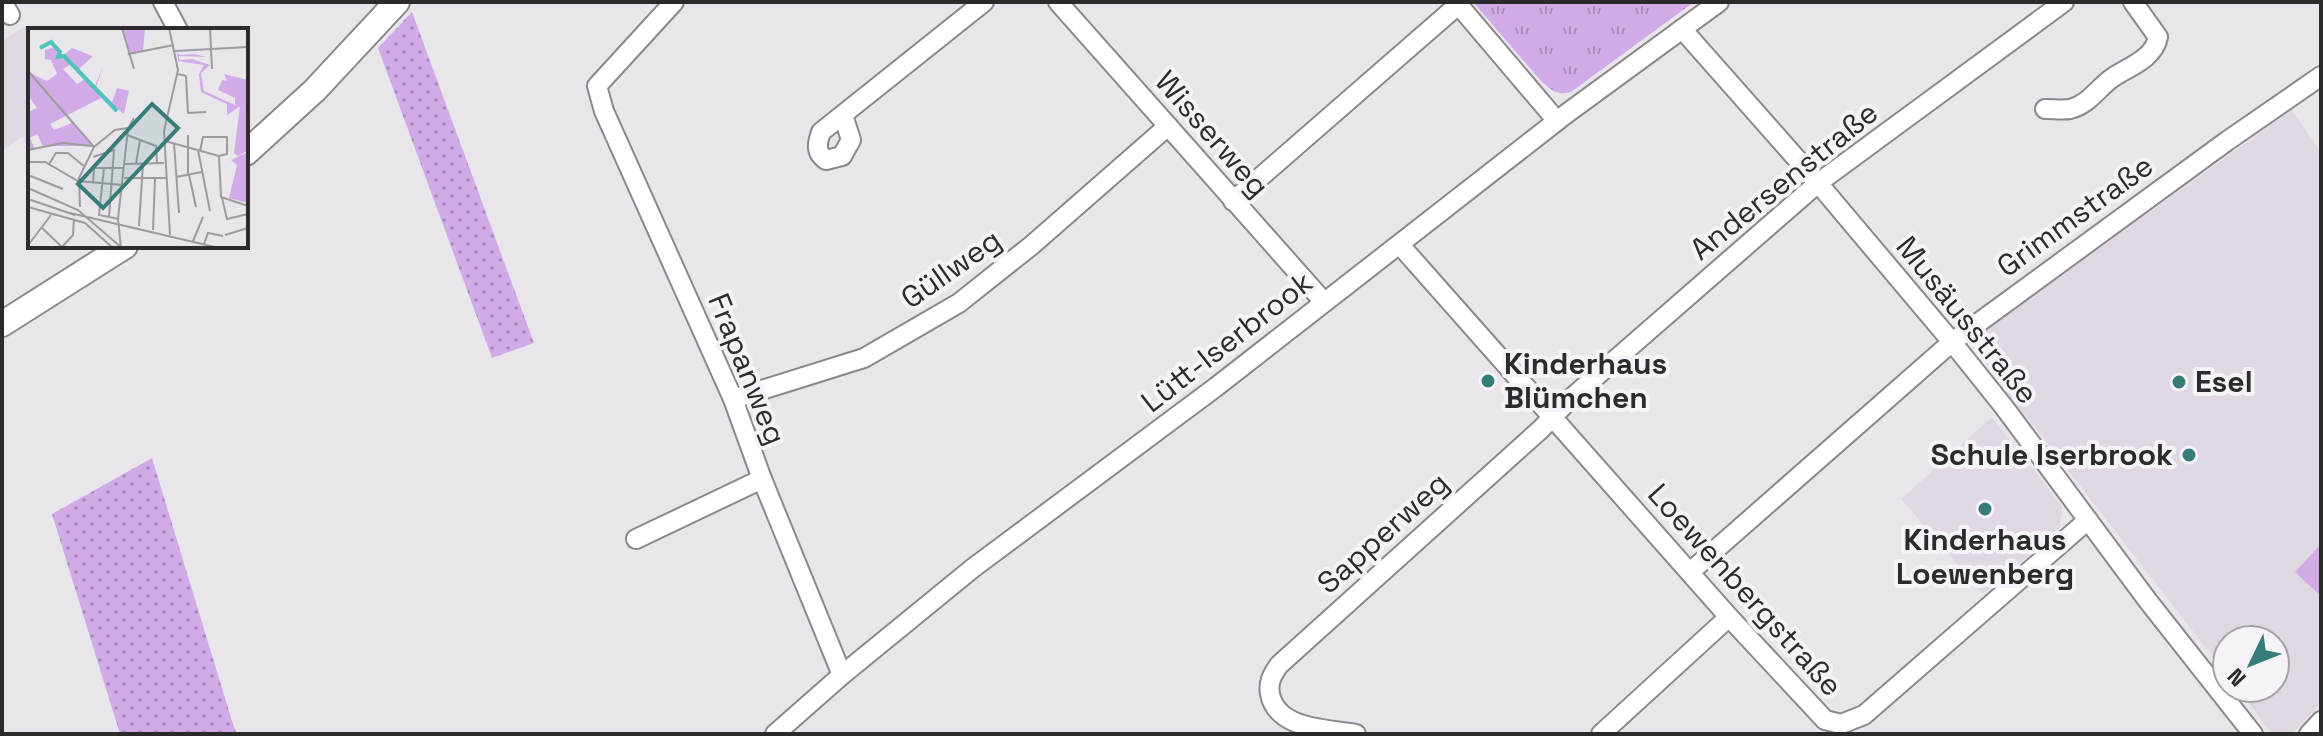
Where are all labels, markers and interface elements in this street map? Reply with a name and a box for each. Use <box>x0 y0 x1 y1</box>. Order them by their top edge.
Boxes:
inset map <box>28 28 248 248</box>
street label: Wisserweg <box>1147 62 1278 205</box>
street label: Andersenstraße <box>1682 93 1886 269</box>
street label: Grimmstraße <box>1989 146 2161 285</box>
street label: Güllweg <box>893 220 1008 317</box>
street label: Musäusstraße <box>1888 228 2047 412</box>
street label: Lütt-Iserbrook <box>1133 262 1320 421</box>
street label: Frapanweg <box>699 287 795 450</box>
place label: Kinderhaus Blümchen <box>1504 344 1667 417</box>
place label: Esel <box>2195 362 2253 401</box>
marker: Kinderhaus Blümchen <box>1479 372 1497 390</box>
marker: Esel <box>2170 373 2188 391</box>
place label: Schule Iserbrook <box>1931 435 2173 474</box>
marker: Schule Iserbrook <box>2180 446 2198 464</box>
street label: Sapperweg <box>1309 463 1457 602</box>
street label: Loewenbergstraße <box>1639 475 1851 704</box>
marker: Kinderhaus Loewenberg <box>1976 500 1994 518</box>
place label: Kinderhaus Loewenberg <box>1896 520 2074 593</box>
north arrow <box>2211 624 2291 704</box>
text: N <box>2221 663 2252 693</box>

